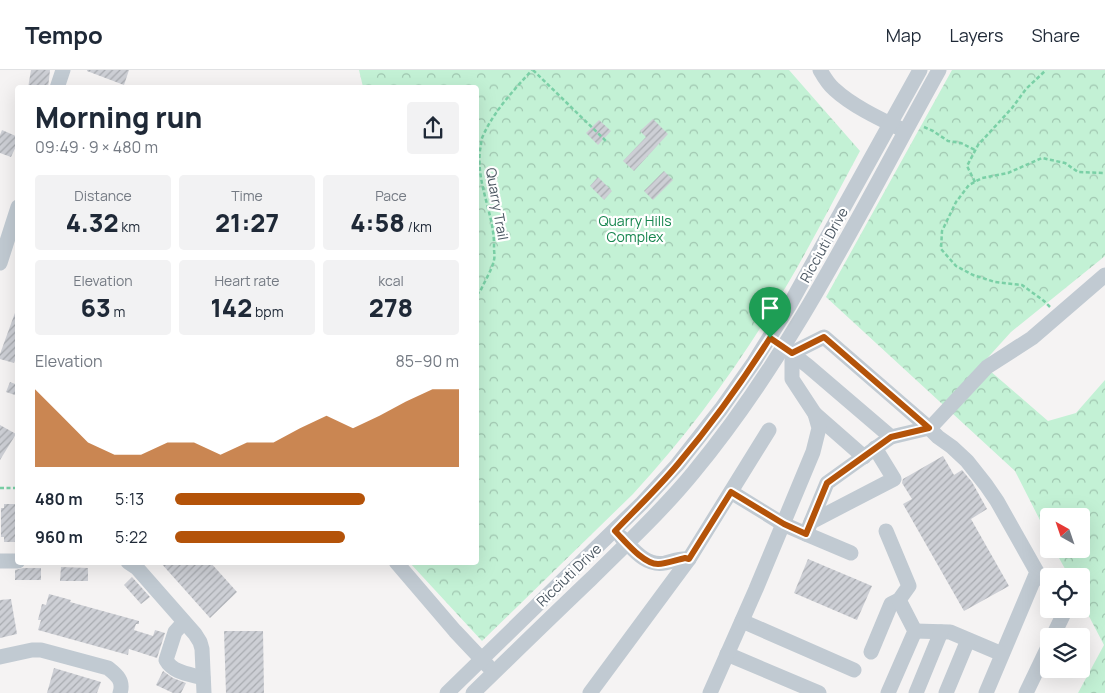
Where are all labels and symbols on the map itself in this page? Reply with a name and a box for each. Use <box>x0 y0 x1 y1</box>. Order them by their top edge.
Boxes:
street label: Quarry Trail <box>482 166 513 242</box>
street label: Ricciuti Drive <box>795 204 852 286</box>
park label: Quarry Hills Complex <box>598 211 672 246</box>
pin <box>749 287 791 338</box>
north arrow <box>1040 508 1090 558</box>
street label: Ricciuti Drive <box>532 539 605 610</box>

